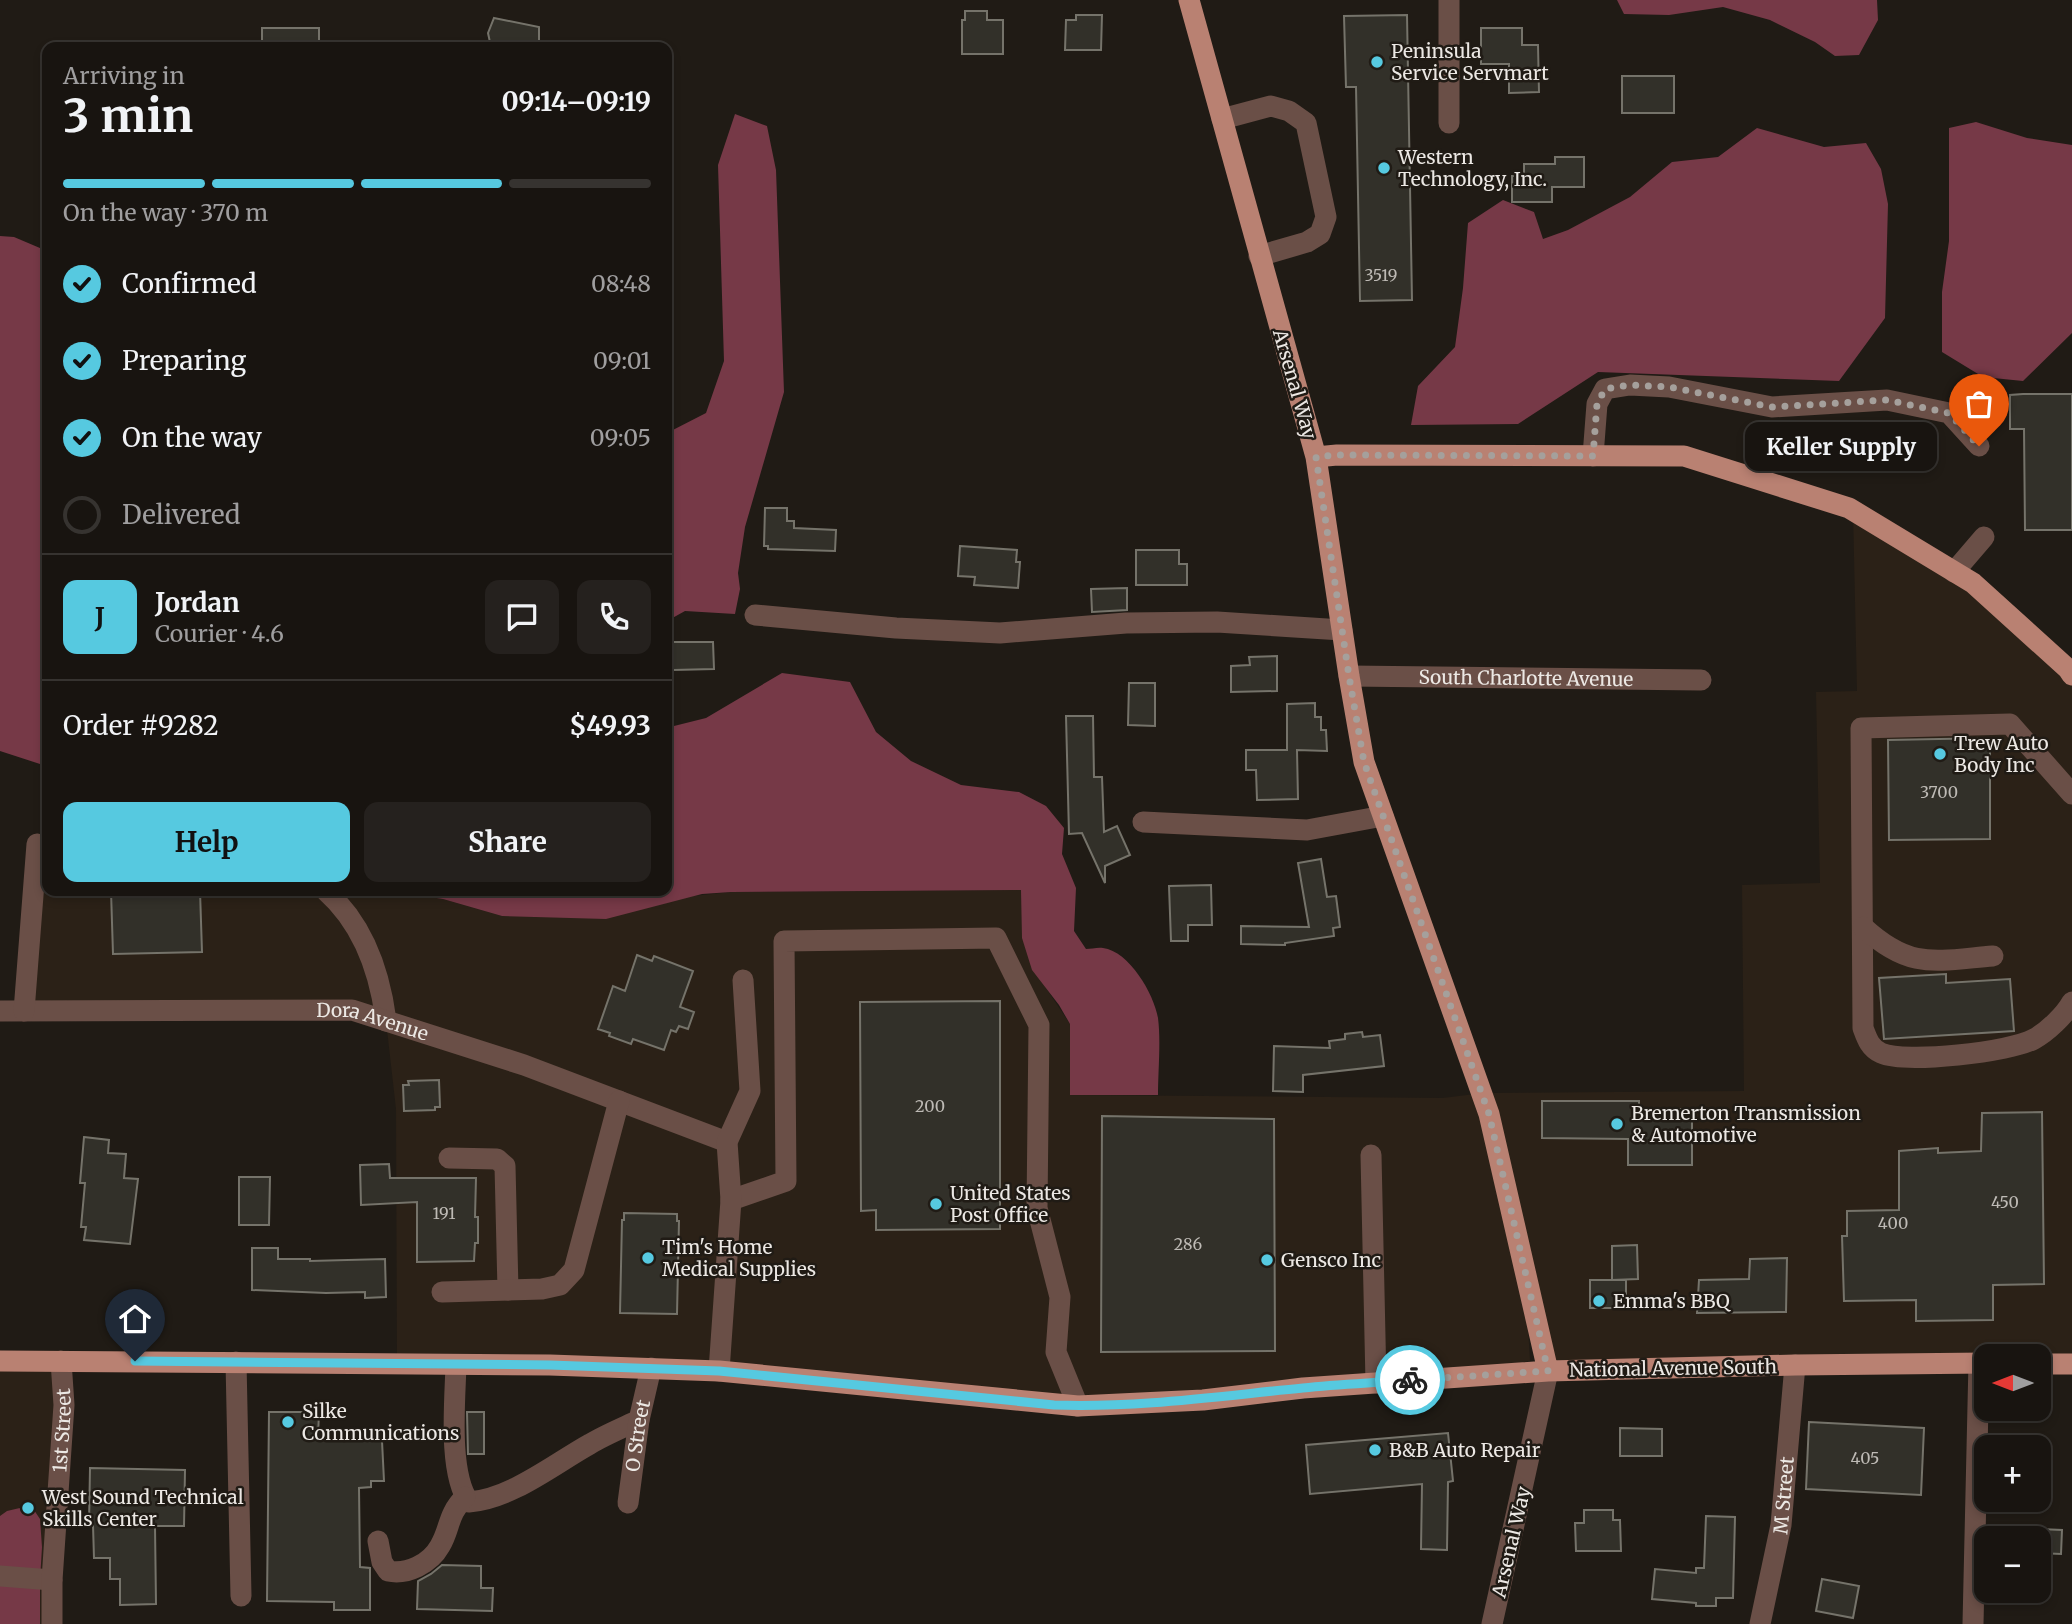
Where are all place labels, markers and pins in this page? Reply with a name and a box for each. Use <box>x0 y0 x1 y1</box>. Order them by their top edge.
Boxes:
place label: Peninsula Service Servmart <box>1391 39 1549 85</box>
marker: Peninsula Service Servmart <box>1369 54 1385 70</box>
place label: Western Technology, Inc. <box>1397 145 1547 191</box>
marker: Western Technology, Inc. <box>1376 160 1392 176</box>
pin <box>1949 374 2009 446</box>
callout: Keller Supply <box>1744 422 1937 471</box>
place label: Trew Auto Body Inc <box>1954 731 2049 777</box>
marker: Trew Auto Body Inc <box>1932 746 1948 762</box>
place label: Bremerton Transmission & Automotive <box>1631 1101 1861 1147</box>
marker: Bremerton Transmission & Automotive <box>1609 1116 1625 1132</box>
place label: United States Post Office <box>950 1181 1071 1227</box>
marker: United States Post Office <box>928 1196 944 1212</box>
place label: Tim's Home Medical Supplies <box>662 1235 816 1281</box>
place label: Gensco Inc <box>1281 1248 1381 1272</box>
marker: Tim's Home Medical Supplies <box>640 1250 656 1266</box>
marker: Gensco Inc <box>1259 1252 1275 1268</box>
pin <box>105 1289 165 1361</box>
place label: Emma's BBQ <box>1613 1289 1731 1313</box>
marker: Emma's BBQ <box>1591 1293 1607 1309</box>
place label: Silke Communications <box>302 1399 459 1445</box>
marker: Silke Communications <box>280 1414 296 1430</box>
place label: B&B Auto Repair <box>1389 1438 1541 1462</box>
marker: B&B Auto Repair <box>1367 1442 1383 1458</box>
place label: West Sound Technical Skills Center <box>41 1485 244 1531</box>
marker: West Sound Technical Skills Center <box>20 1500 36 1516</box>

